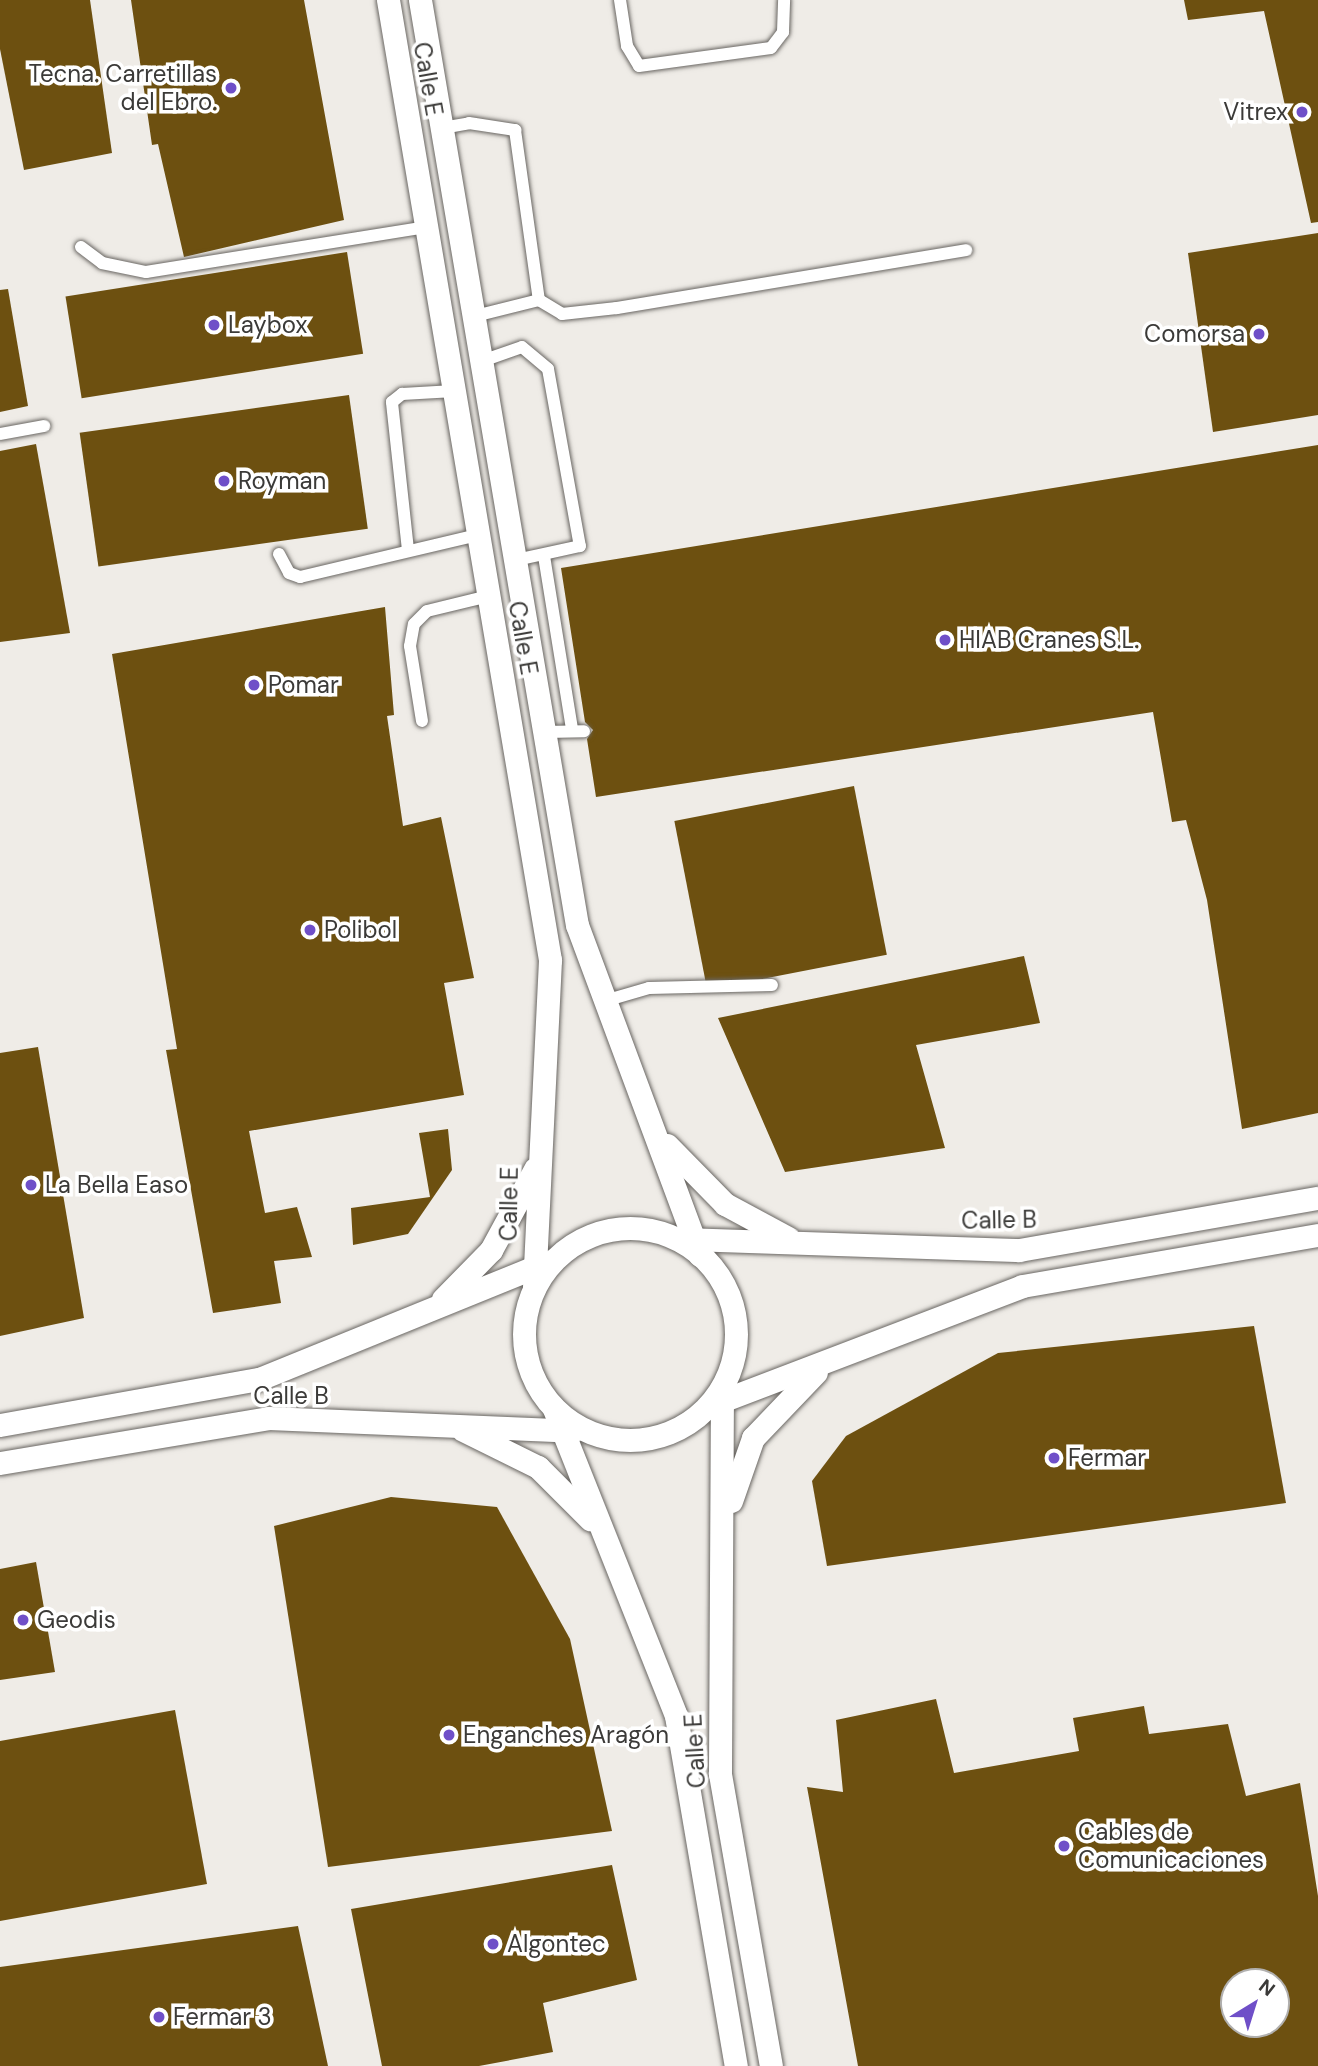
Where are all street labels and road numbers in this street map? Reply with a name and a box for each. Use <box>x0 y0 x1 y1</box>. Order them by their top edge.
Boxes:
street label: Calle E <box>407 40 449 118</box>
street label: Calle E <box>502 599 544 677</box>
street label: Calle E <box>494 1166 524 1242</box>
street label: Calle B <box>961 1205 1037 1235</box>
street label: Calle B <box>253 1382 329 1410</box>
street label: Calle E <box>679 1713 711 1789</box>

